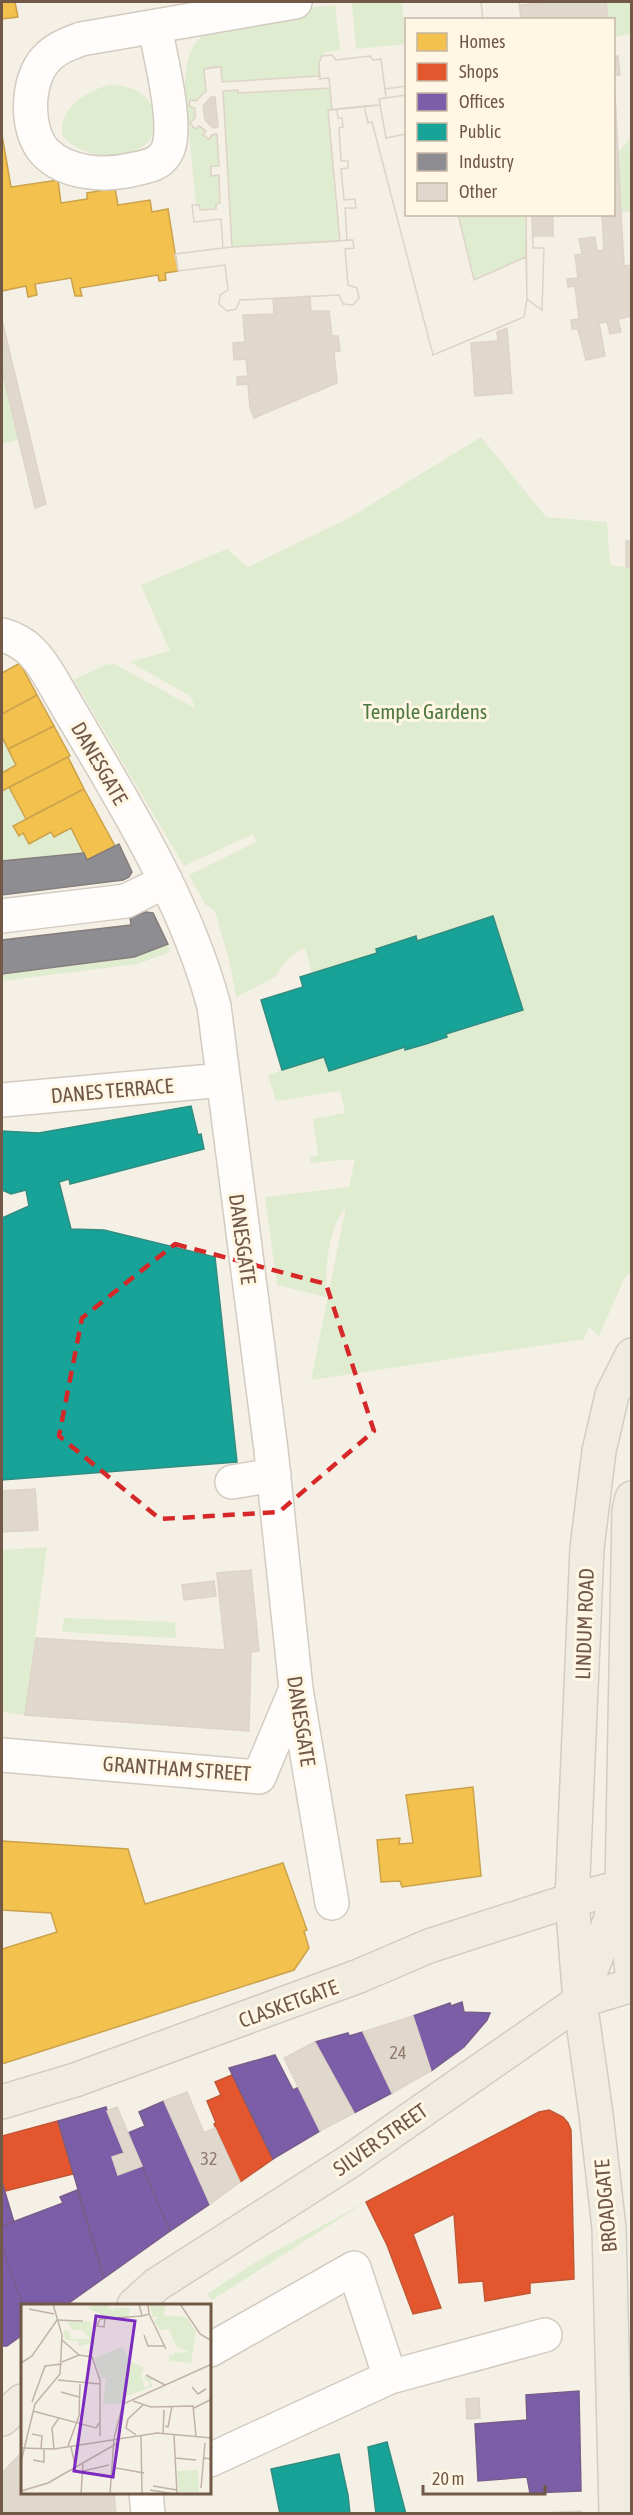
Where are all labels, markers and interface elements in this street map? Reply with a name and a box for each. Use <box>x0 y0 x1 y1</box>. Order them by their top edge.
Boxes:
legend <box>405 18 615 216</box>
text: Homes <box>459 31 505 52</box>
text: Shops <box>459 61 499 82</box>
text: Offices <box>459 91 505 112</box>
text: Public <box>459 121 501 142</box>
text: Industry <box>459 151 514 172</box>
text: Other <box>459 181 498 202</box>
park label: Temple Gardens <box>363 699 487 723</box>
street label: DANESGATE <box>67 718 133 808</box>
street label: DANES TERRACE <box>50 1073 174 1107</box>
street label: DANESGATE <box>225 1192 261 1286</box>
street label: LINDUM ROAD <box>570 1568 598 1680</box>
street label: DANESGATE <box>283 1674 321 1768</box>
street label: GRANTHAM STREET <box>102 1751 252 1785</box>
street label: CLASKETGATE <box>235 1974 341 2032</box>
house number: 24 <box>390 2042 406 2063</box>
street label: SILVER STREET <box>328 2098 432 2180</box>
house number: 32 <box>201 2148 217 2169</box>
street label: BROADGATE <box>589 2158 621 2254</box>
inset map <box>21 2304 212 2494</box>
scale bar <box>423 2458 544 2496</box>
text: 20 m <box>432 2468 464 2489</box>

